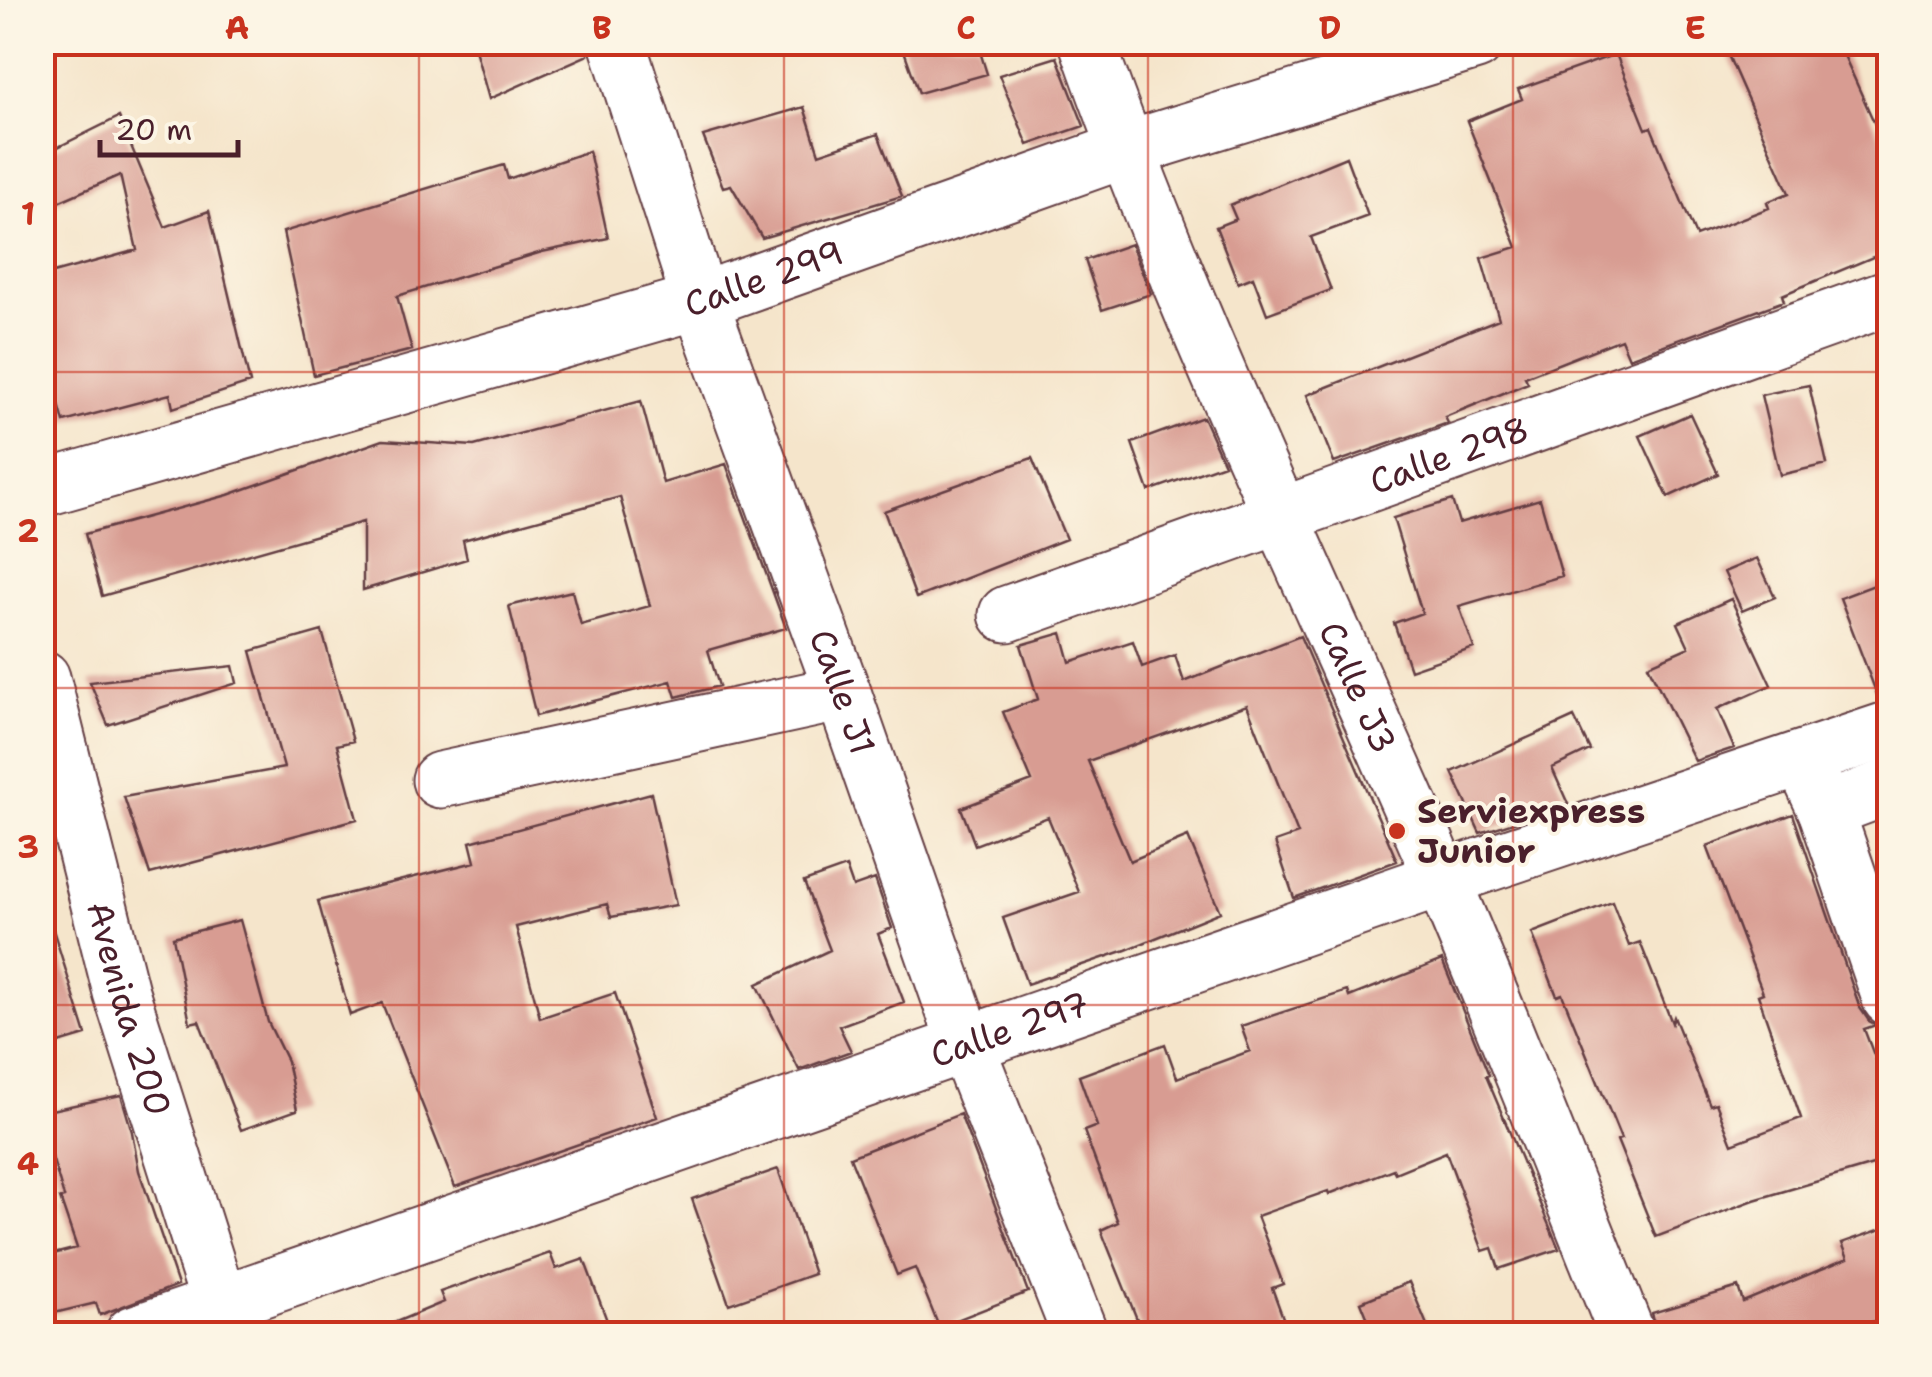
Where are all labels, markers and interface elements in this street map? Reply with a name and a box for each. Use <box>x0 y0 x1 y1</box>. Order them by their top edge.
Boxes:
text: A <box>225 6 249 49</box>
text: B <box>592 6 612 49</box>
text: C <box>956 6 976 49</box>
text: D <box>1319 6 1341 49</box>
text: E <box>1684 6 1706 49</box>
scale bar <box>100 95 238 157</box>
text: 20 m <box>115 109 192 150</box>
text: 1 <box>21 192 35 235</box>
street label: Calle 299 <box>679 228 849 327</box>
street label: Calle 298 <box>1363 405 1535 505</box>
text: 2 <box>17 509 39 552</box>
street label: Calle J3 <box>1308 614 1408 760</box>
street label: Calle J1 <box>799 623 887 761</box>
place label: Serviexpress Junior <box>1417 787 1645 874</box>
marker: Serviexpress Junior <box>1386 820 1408 842</box>
text: 3 <box>17 825 39 868</box>
street label: Avenida 200 <box>76 897 183 1122</box>
street label: Calle 297 <box>924 980 1095 1078</box>
text: 4 <box>17 1142 39 1185</box>

